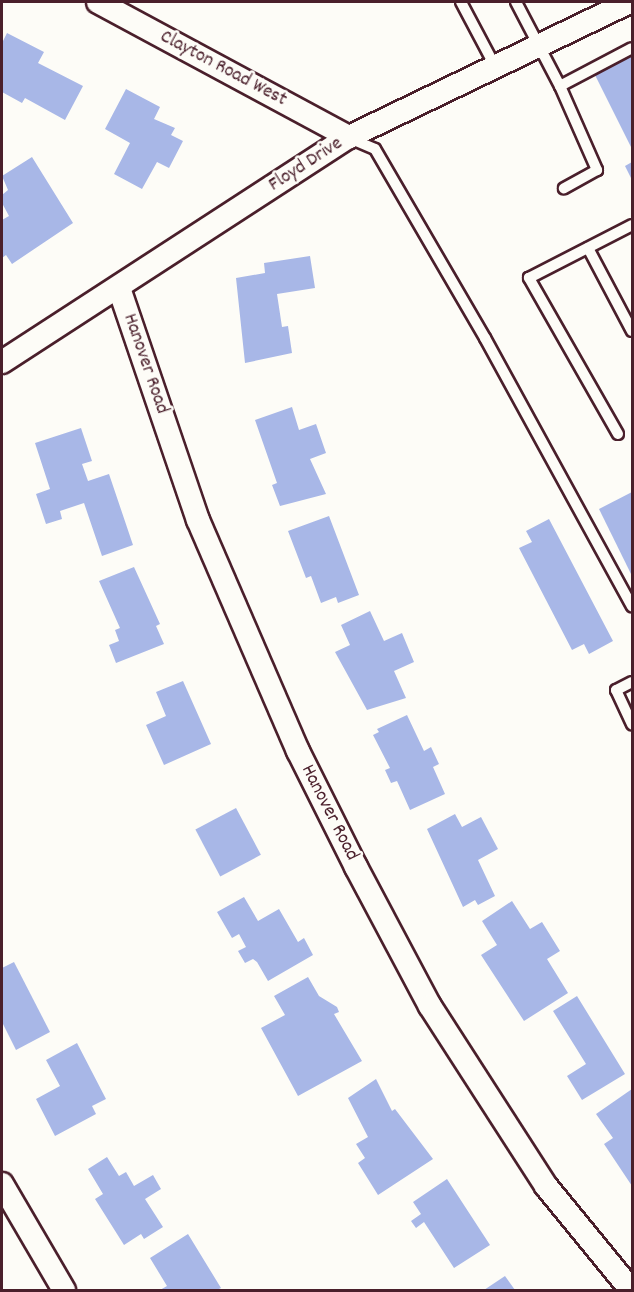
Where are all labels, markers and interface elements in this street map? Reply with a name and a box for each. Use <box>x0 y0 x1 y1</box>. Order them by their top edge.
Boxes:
street label: Clayton Road West <box>155 25 291 113</box>
street label: Floyd Drive <box>265 132 347 198</box>
street label: Hanover Road <box>117 311 173 417</box>
street label: Hanover Road <box>295 761 363 865</box>

